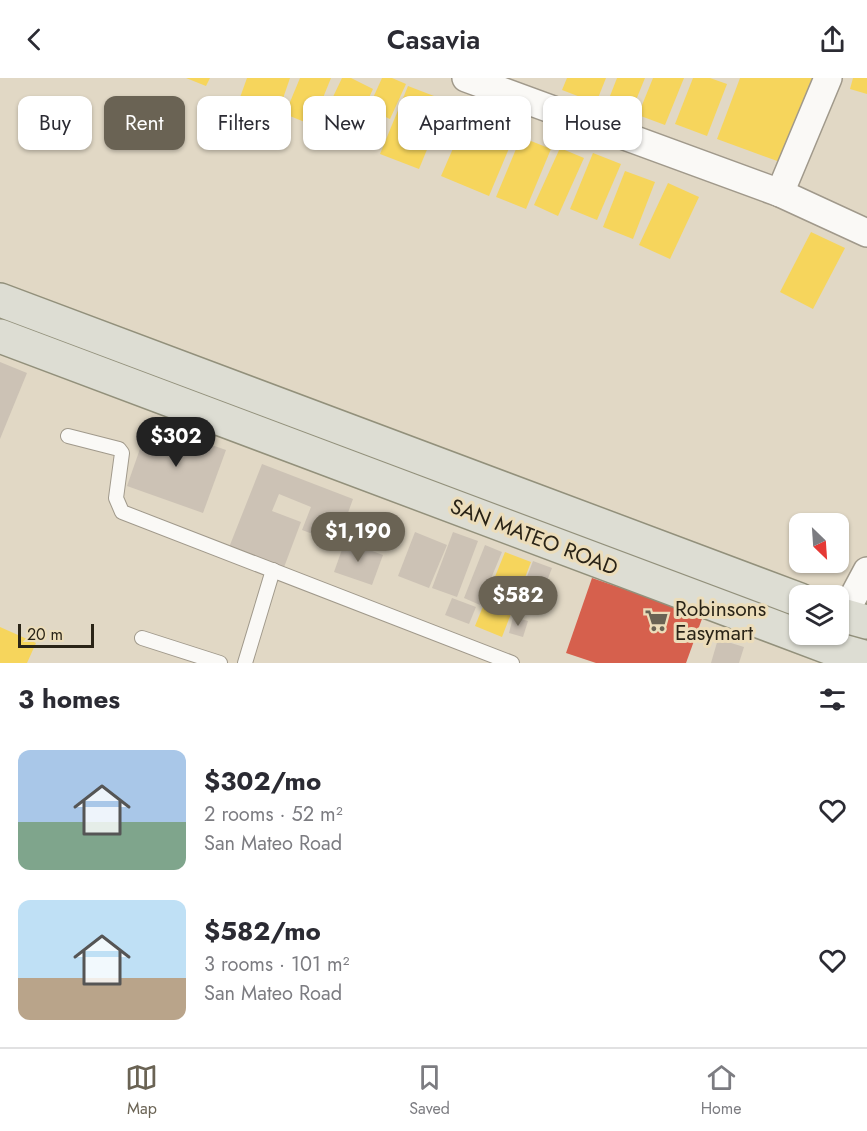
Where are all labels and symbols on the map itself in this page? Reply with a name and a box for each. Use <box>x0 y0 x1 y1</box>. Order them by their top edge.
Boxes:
pin: $302 <box>140 417 212 468</box>
street label: SAN MATEO ROAD <box>446 491 622 583</box>
pin: $1,190 <box>309 512 407 563</box>
north arrow <box>789 513 849 573</box>
pin: $582 <box>482 576 554 627</box>
place label: Robinsons Easymart <box>675 594 766 648</box>
supermarket icon: Robinsons Easymart <box>644 608 670 634</box>
scale bar <box>18 621 94 648</box>

